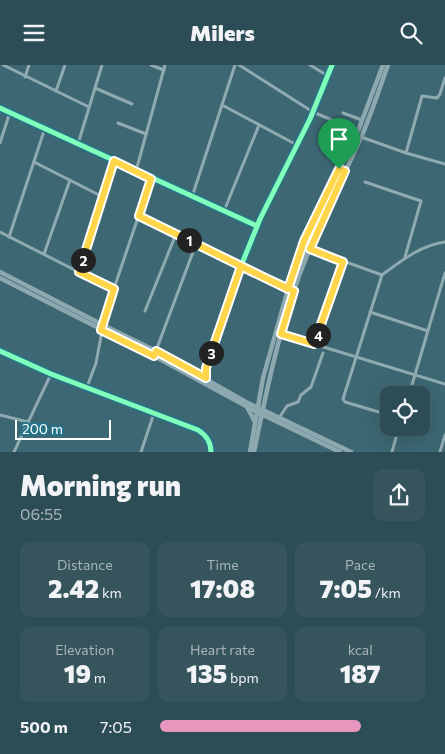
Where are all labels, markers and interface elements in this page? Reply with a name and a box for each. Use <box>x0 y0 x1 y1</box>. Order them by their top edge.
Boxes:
icon: menu <box>20 19 48 47</box>
text: Milers <box>190 19 255 46</box>
icon: search <box>397 19 425 47</box>
pin <box>318 118 360 169</box>
icon: arrive <box>325 125 353 153</box>
pin: 1 <box>176 227 202 253</box>
text: 1 <box>186 232 193 249</box>
pin: 2 <box>70 247 96 273</box>
text: 2 <box>80 252 87 269</box>
pin: 4 <box>306 323 330 347</box>
text: 4 <box>314 327 323 344</box>
pin: 3 <box>198 341 224 365</box>
text: 3 <box>207 345 216 362</box>
map controls <box>380 386 430 436</box>
button: locate <box>380 386 430 436</box>
scale bar <box>15 417 111 440</box>
text: 200 m <box>22 420 63 437</box>
text: Morning run <box>20 468 181 502</box>
button: share <box>373 469 425 521</box>
text: 06:55 <box>20 504 62 523</box>
text: Distance <box>57 556 113 573</box>
text: Time <box>206 556 239 573</box>
text: Pace <box>345 556 375 573</box>
text: 2.42 <box>48 573 99 603</box>
text: 17:08 <box>190 573 255 603</box>
text: 7:05 <box>320 573 372 603</box>
text: km <box>99 584 122 601</box>
text: /km <box>372 584 401 601</box>
text: Elevation <box>55 641 114 658</box>
text: Heart rate <box>190 641 255 658</box>
text: kcal <box>348 641 373 658</box>
text: 19 <box>64 658 91 688</box>
text: 135 <box>186 658 227 688</box>
text: 187 <box>340 658 381 688</box>
text: m <box>91 669 106 686</box>
text: bpm <box>227 669 259 686</box>
text: 500 m <box>20 717 68 736</box>
text: 7:05 <box>100 717 132 736</box>

